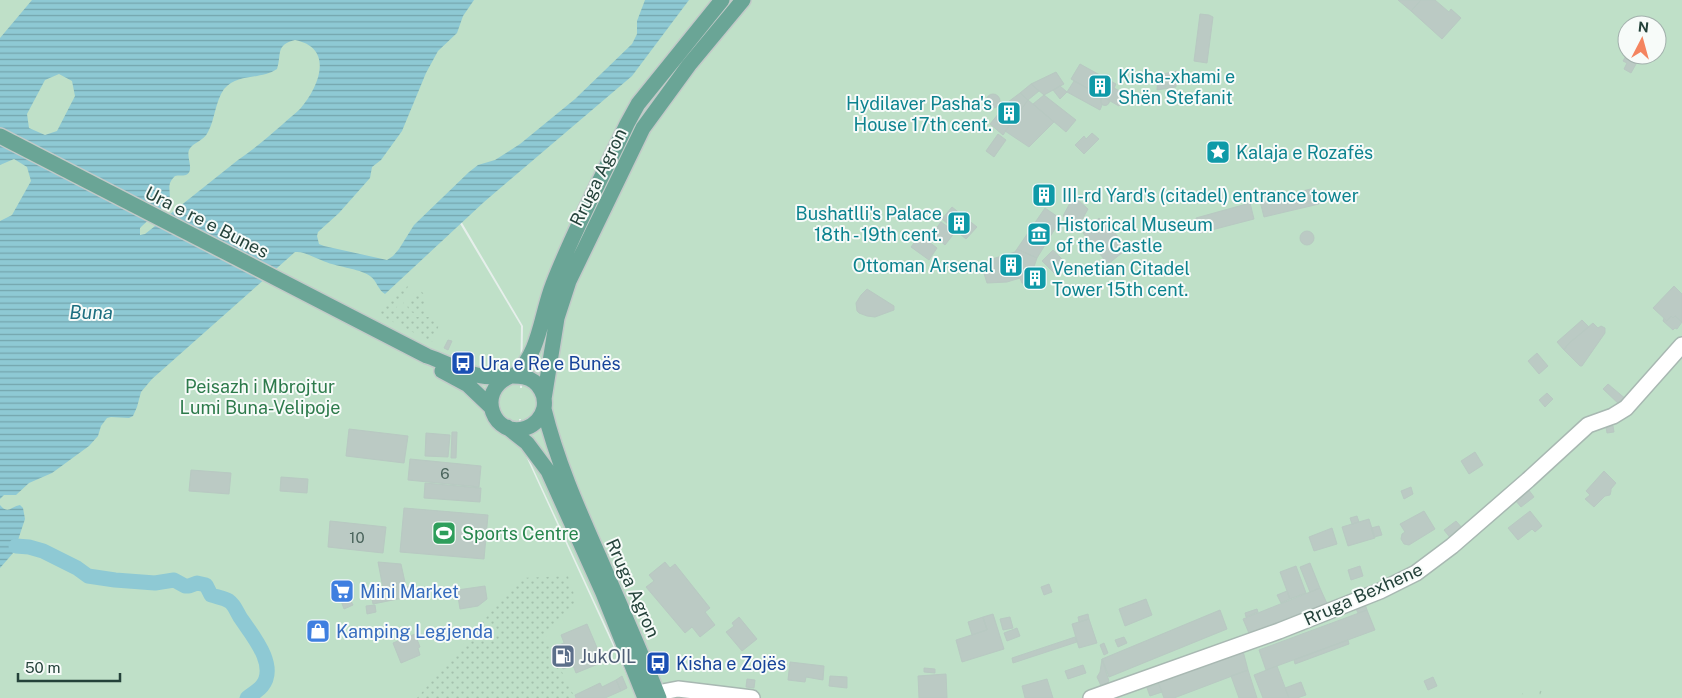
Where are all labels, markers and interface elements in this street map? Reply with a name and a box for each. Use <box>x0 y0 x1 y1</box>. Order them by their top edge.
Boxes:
north arrow <box>1617 15 1667 65</box>
text: N <box>1637 19 1650 36</box>
place label: Kisha-xhami e Shën Stefanit <box>1118 66 1235 108</box>
building icon: Kisha-xhami e Shën Stefanit <box>1087 73 1113 99</box>
place label: Hydilaver Pasha's House 17th cent. <box>846 93 992 135</box>
building icon: Hydilaver Pasha's House 17th cent. <box>996 100 1022 126</box>
street label: Rruga Agron <box>565 125 631 229</box>
place icon: Kalaja e Rozafës <box>1205 139 1231 165</box>
place label: Kalaja e Rozafës <box>1236 142 1373 163</box>
street label: Ura e re e Bunes <box>142 182 272 262</box>
building icon: III-rd Yard's (citadel) entrance tower <box>1031 182 1057 208</box>
place label: III-rd Yard's (citadel) entrance tower <box>1062 185 1359 206</box>
place label: Bushatlli's Palace 18th - 19th cent. <box>796 203 942 245</box>
building icon: Bushatlli's Palace 18th - 19th cent. <box>946 210 972 236</box>
place label: Historical Museum of the Castle <box>1056 214 1213 256</box>
museum icon: Historical Museum of the Castle <box>1026 221 1052 247</box>
building icon: Ottoman Arsenal <box>998 252 1024 278</box>
place label: Ottoman Arsenal <box>853 255 994 276</box>
place label: Venetian Citadel Tower 15th cent. <box>1052 258 1190 300</box>
building icon: Venetian Citadel Tower 15th cent. <box>1022 265 1048 291</box>
water label: Buna <box>69 301 113 323</box>
bus stop icon: Ura e Re e Bunës <box>450 350 476 376</box>
place label: Ura e Re e Bunës <box>480 353 621 374</box>
park label: Peisazh i Mbrojtur Lumi Buna-Velipoje <box>180 376 340 418</box>
house number: 6 <box>440 465 450 482</box>
sports icon: Sports Centre <box>431 520 457 546</box>
place label: Sports Centre <box>462 523 579 544</box>
house number: 10 <box>349 529 365 546</box>
street label: Rruga Agron <box>602 535 664 641</box>
street label: Rruga Bexhene <box>1300 558 1426 630</box>
supermarket icon: Mini Market <box>329 578 355 604</box>
place label: Mini Market <box>360 581 459 602</box>
shop icon: Kamping Legjenda <box>305 618 331 644</box>
place label: Kamping Legjenda <box>336 621 493 642</box>
fuel station icon: JukOIL <box>550 643 576 669</box>
place label: JukOIL <box>580 646 636 667</box>
scale bar <box>18 650 120 682</box>
bus stop icon: Kisha e Zojës <box>645 650 671 676</box>
place label: Kisha e Zojës <box>676 653 786 674</box>
text: 50 m <box>25 659 60 676</box>

